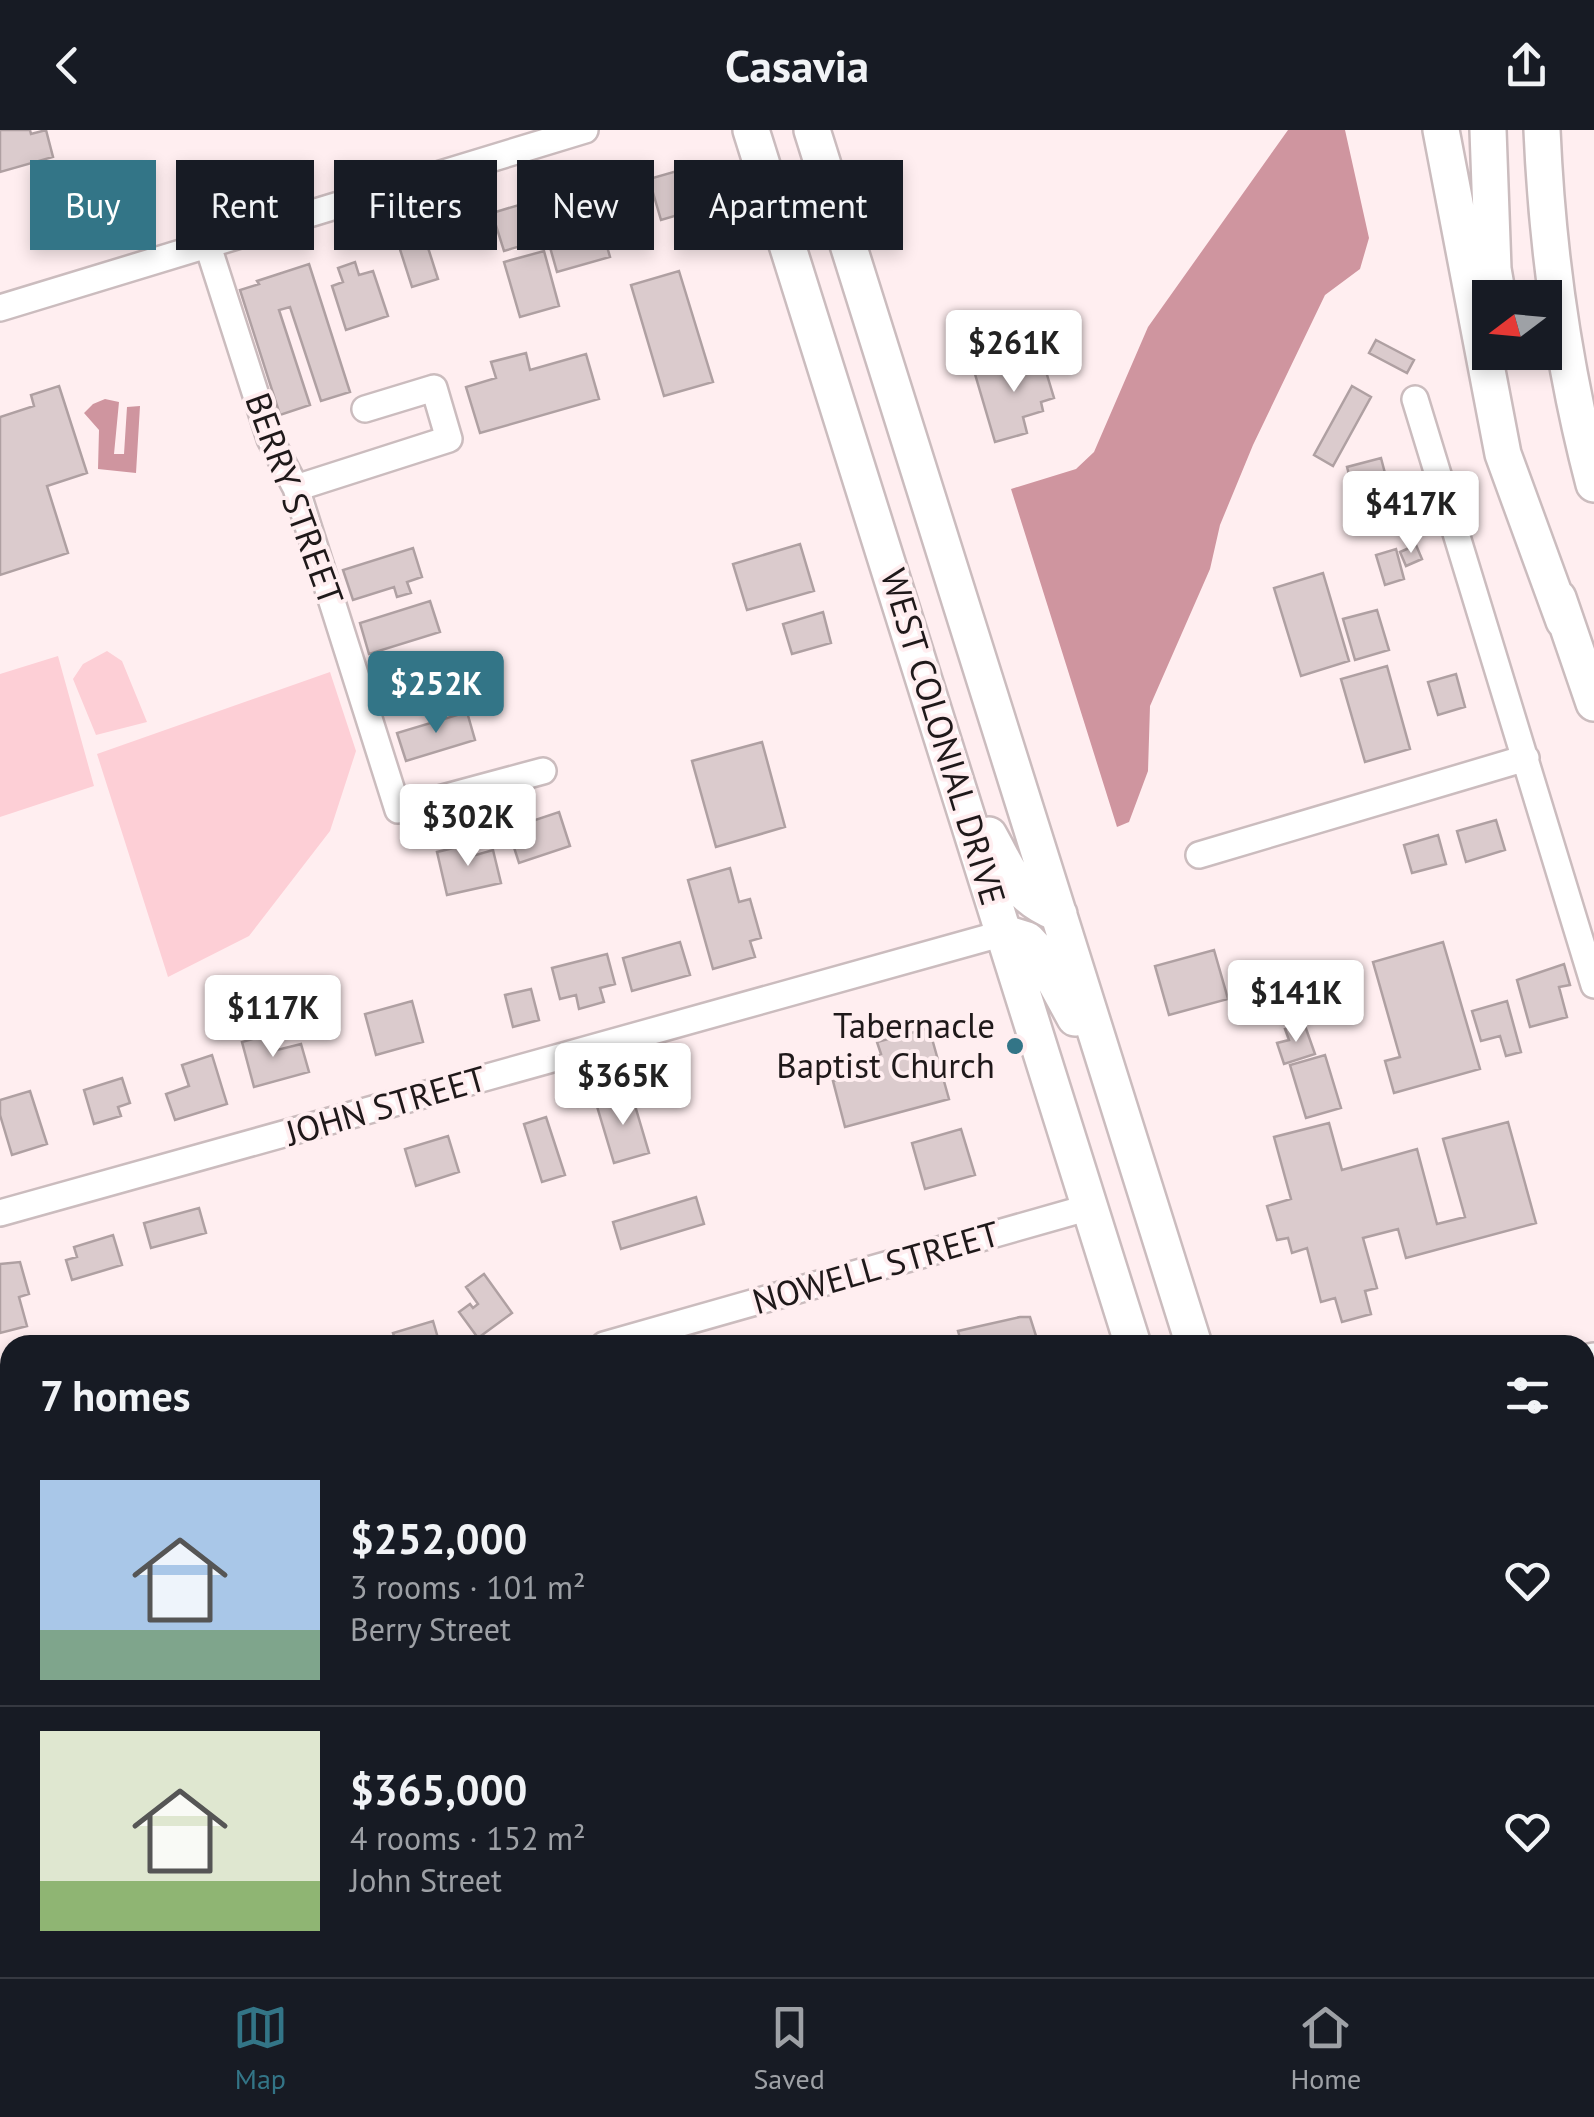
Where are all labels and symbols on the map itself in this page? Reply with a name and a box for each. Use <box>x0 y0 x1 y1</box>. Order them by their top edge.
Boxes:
north arrow <box>1472 280 1562 370</box>
pin: $261K <box>944 310 1084 395</box>
street label: BERRY STREET <box>235 386 355 611</box>
pin: $417K <box>1341 471 1481 556</box>
street label: WEST COLONIAL DRIVE <box>871 563 1017 910</box>
pin: $252K <box>366 651 506 736</box>
pin: $302K <box>398 784 538 869</box>
pin: $141K <box>1226 960 1366 1045</box>
pin: $117K <box>203 975 343 1060</box>
place label: Tabernacle Baptist Church <box>776 1002 995 1088</box>
marker: Tabernacle Baptist Church <box>1004 1035 1026 1057</box>
pin: $365K <box>553 1043 693 1128</box>
street label: JOHN STREET <box>278 1054 491 1156</box>
street label: NOWELL STREET <box>747 1210 1004 1324</box>

